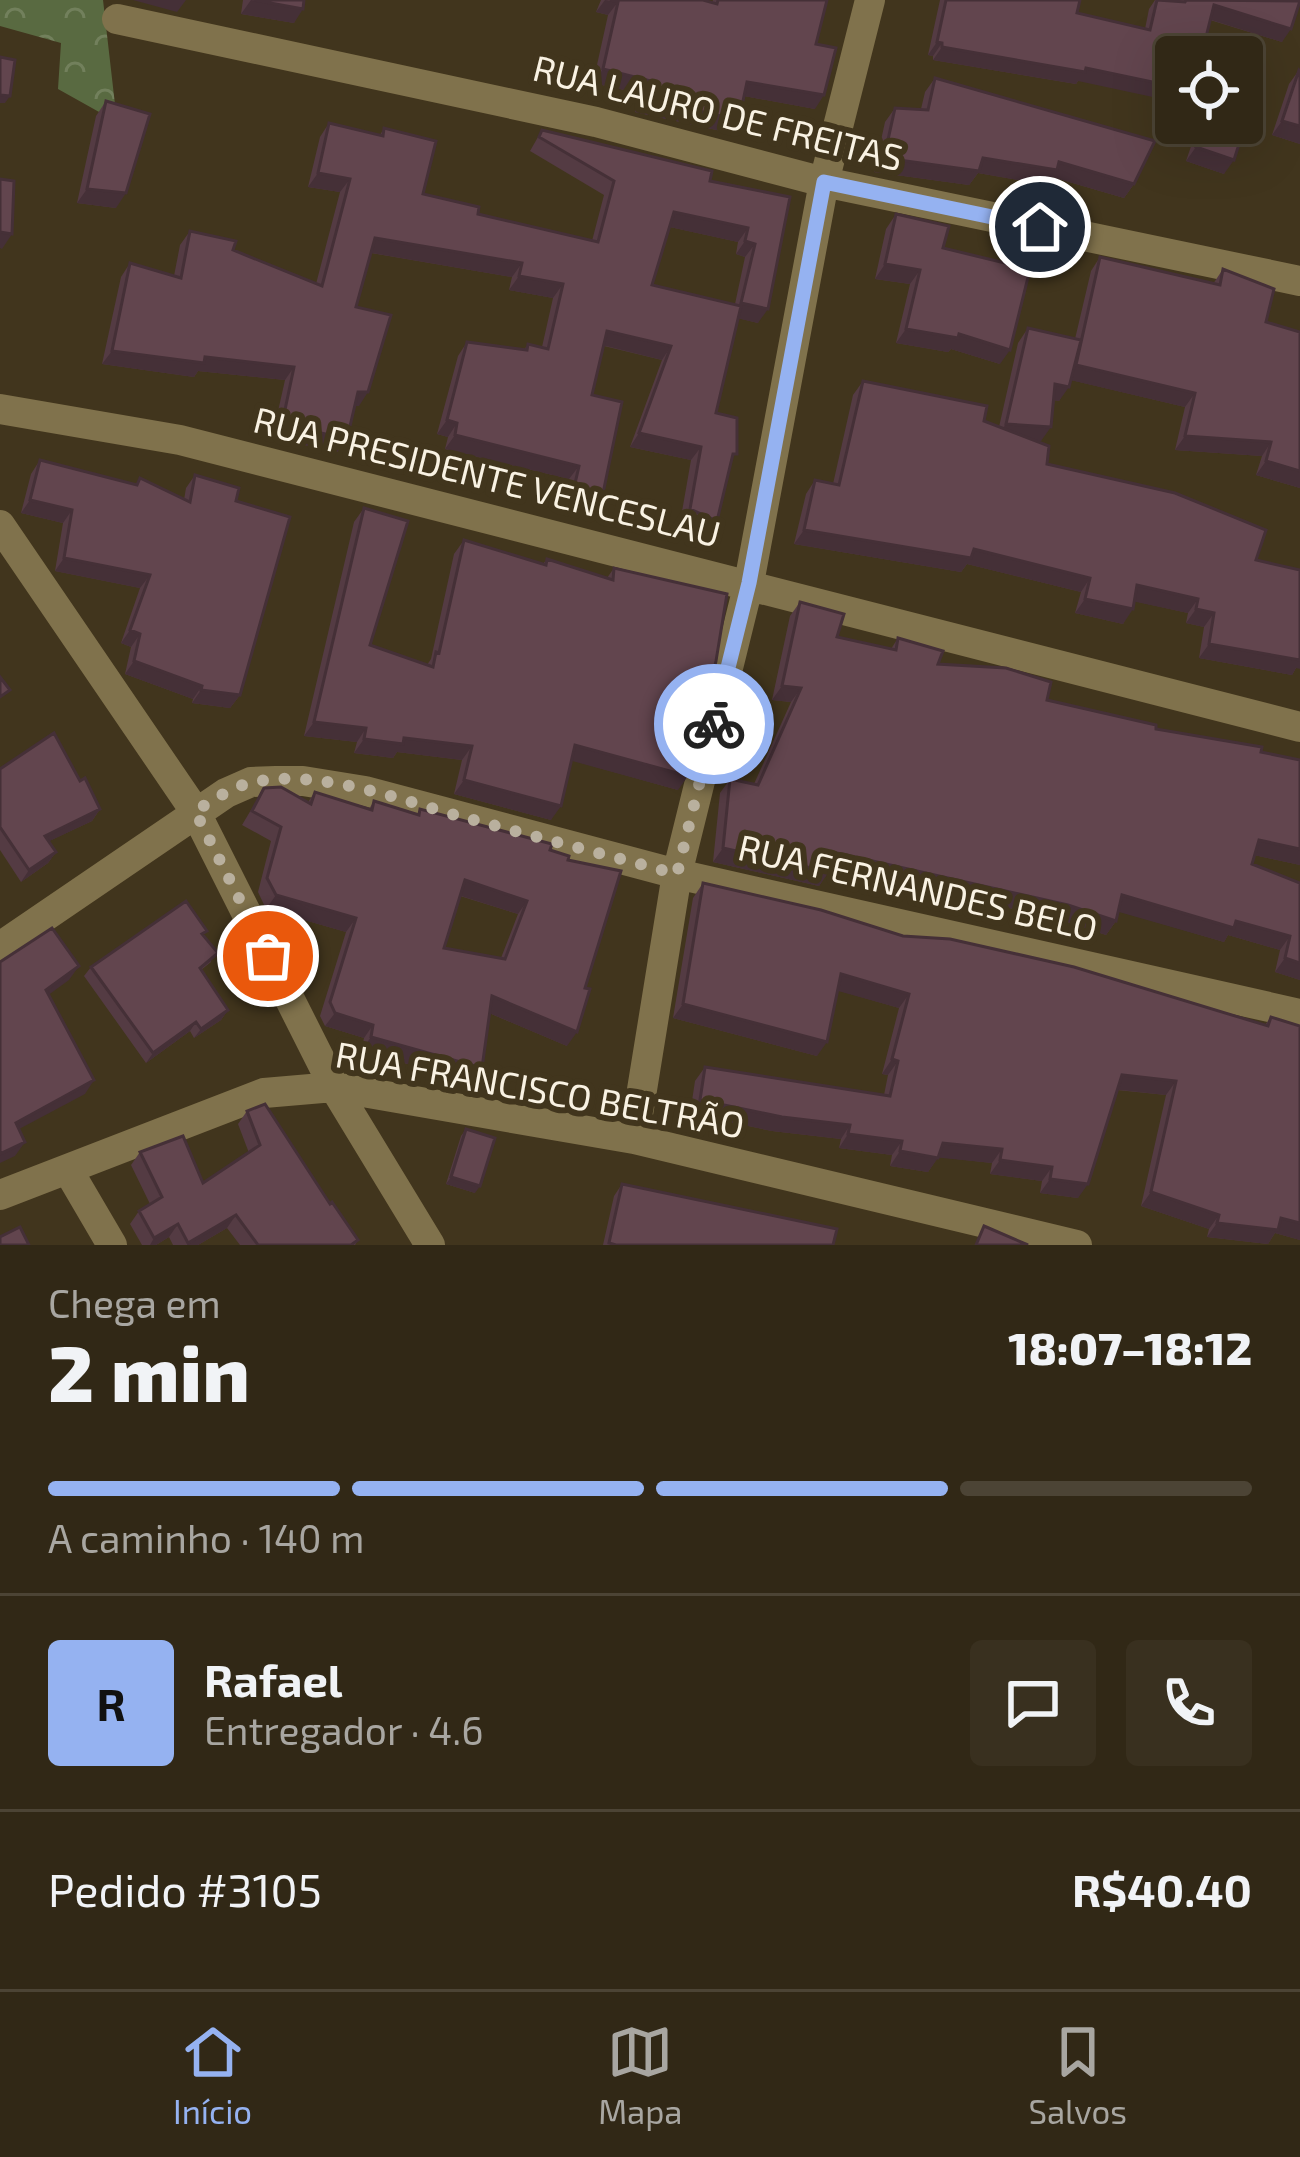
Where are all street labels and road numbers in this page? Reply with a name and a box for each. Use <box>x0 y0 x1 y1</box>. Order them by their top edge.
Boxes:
street label: RUA LAURO DE FREITAS <box>529 45 908 178</box>
street label: RUA PRESIDENTE VENCESLAU <box>249 397 725 554</box>
street label: RUA FERNANDES BELO <box>735 824 1102 949</box>
street label: RUA FRANCISCO BELTRÃO <box>333 1031 748 1146</box>

